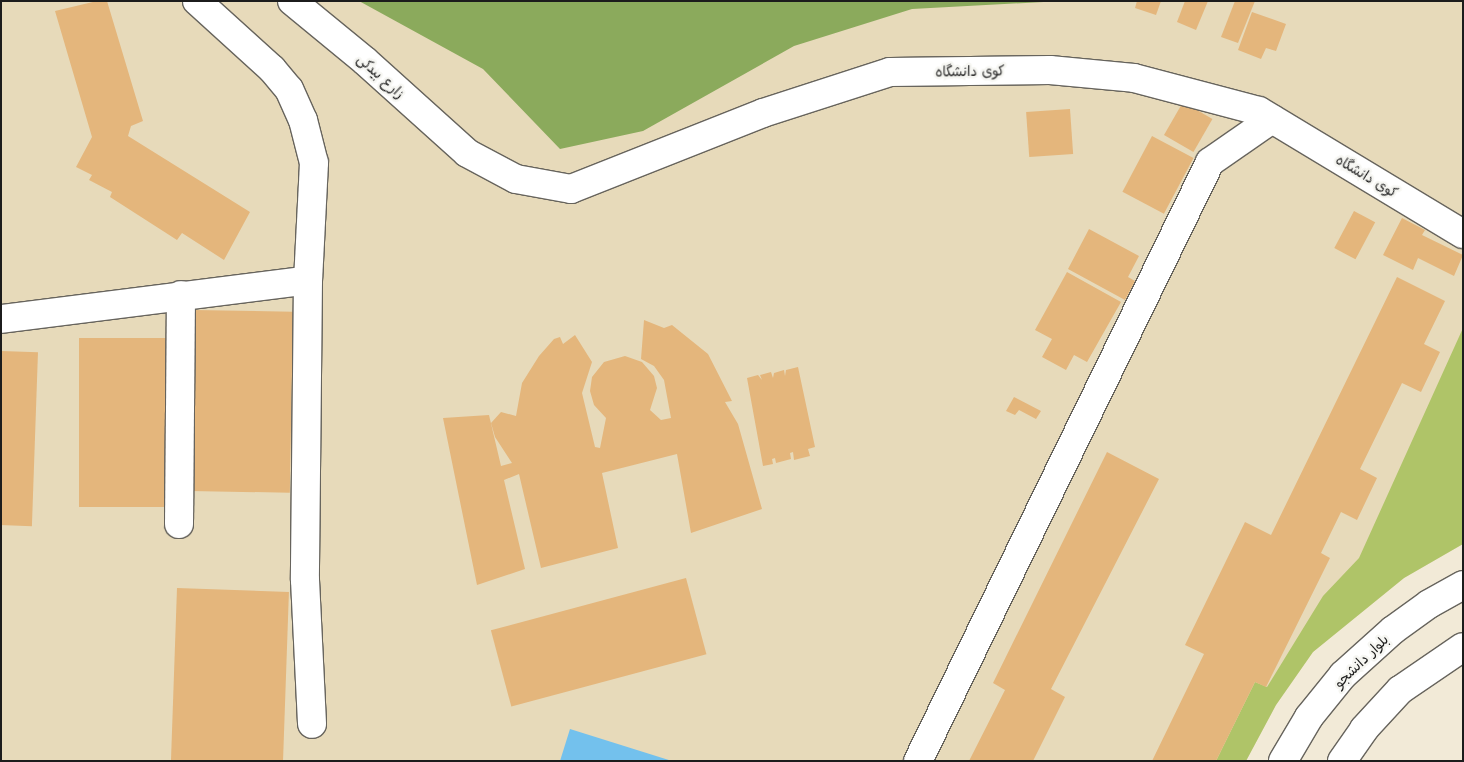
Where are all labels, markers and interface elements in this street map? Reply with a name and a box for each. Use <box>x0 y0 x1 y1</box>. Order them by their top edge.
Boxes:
street label: زارع بیدکی <box>354 50 408 102</box>
street label: کوی دانشگاه <box>935 62 1005 80</box>
street label: کوی دانشگاه <box>1333 151 1401 201</box>
street label: بلوار دانشجو <box>1330 631 1392 691</box>

